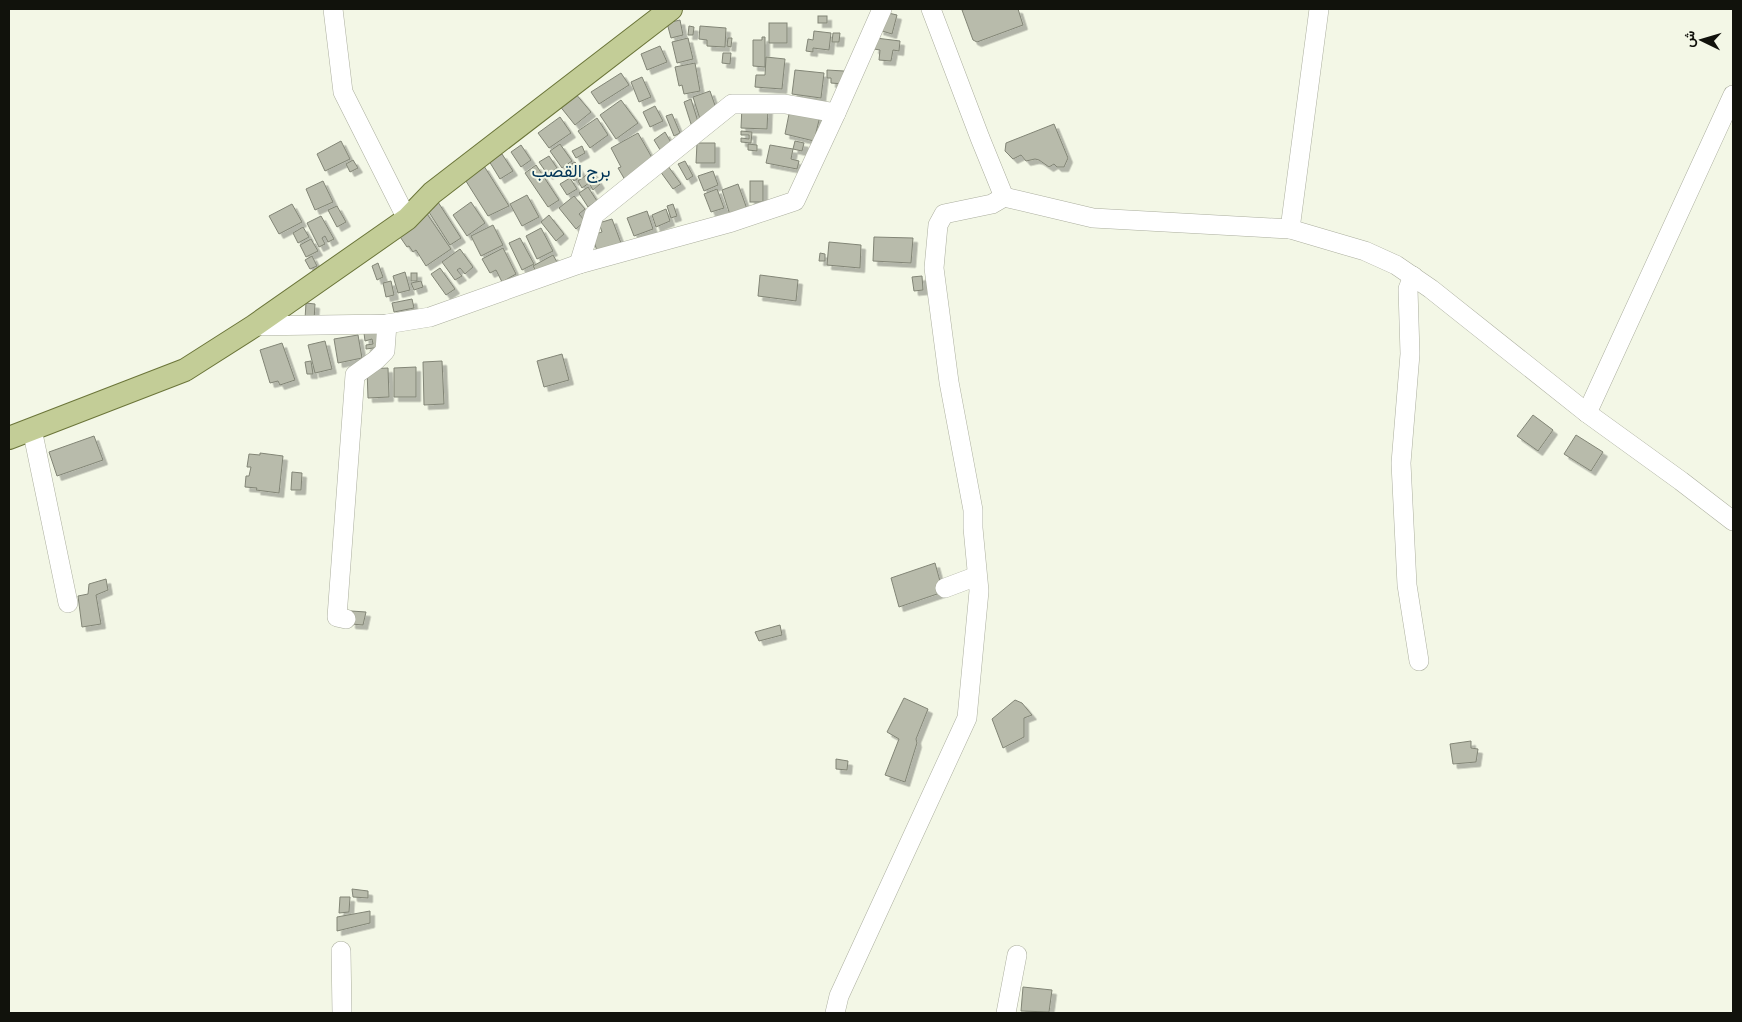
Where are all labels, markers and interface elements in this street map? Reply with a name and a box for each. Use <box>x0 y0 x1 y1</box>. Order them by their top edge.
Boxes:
north arrow <box>1677 15 1727 65</box>
text: ش <box>1679 30 1699 48</box>
district label: برج القصب <box>531 159 611 183</box>

